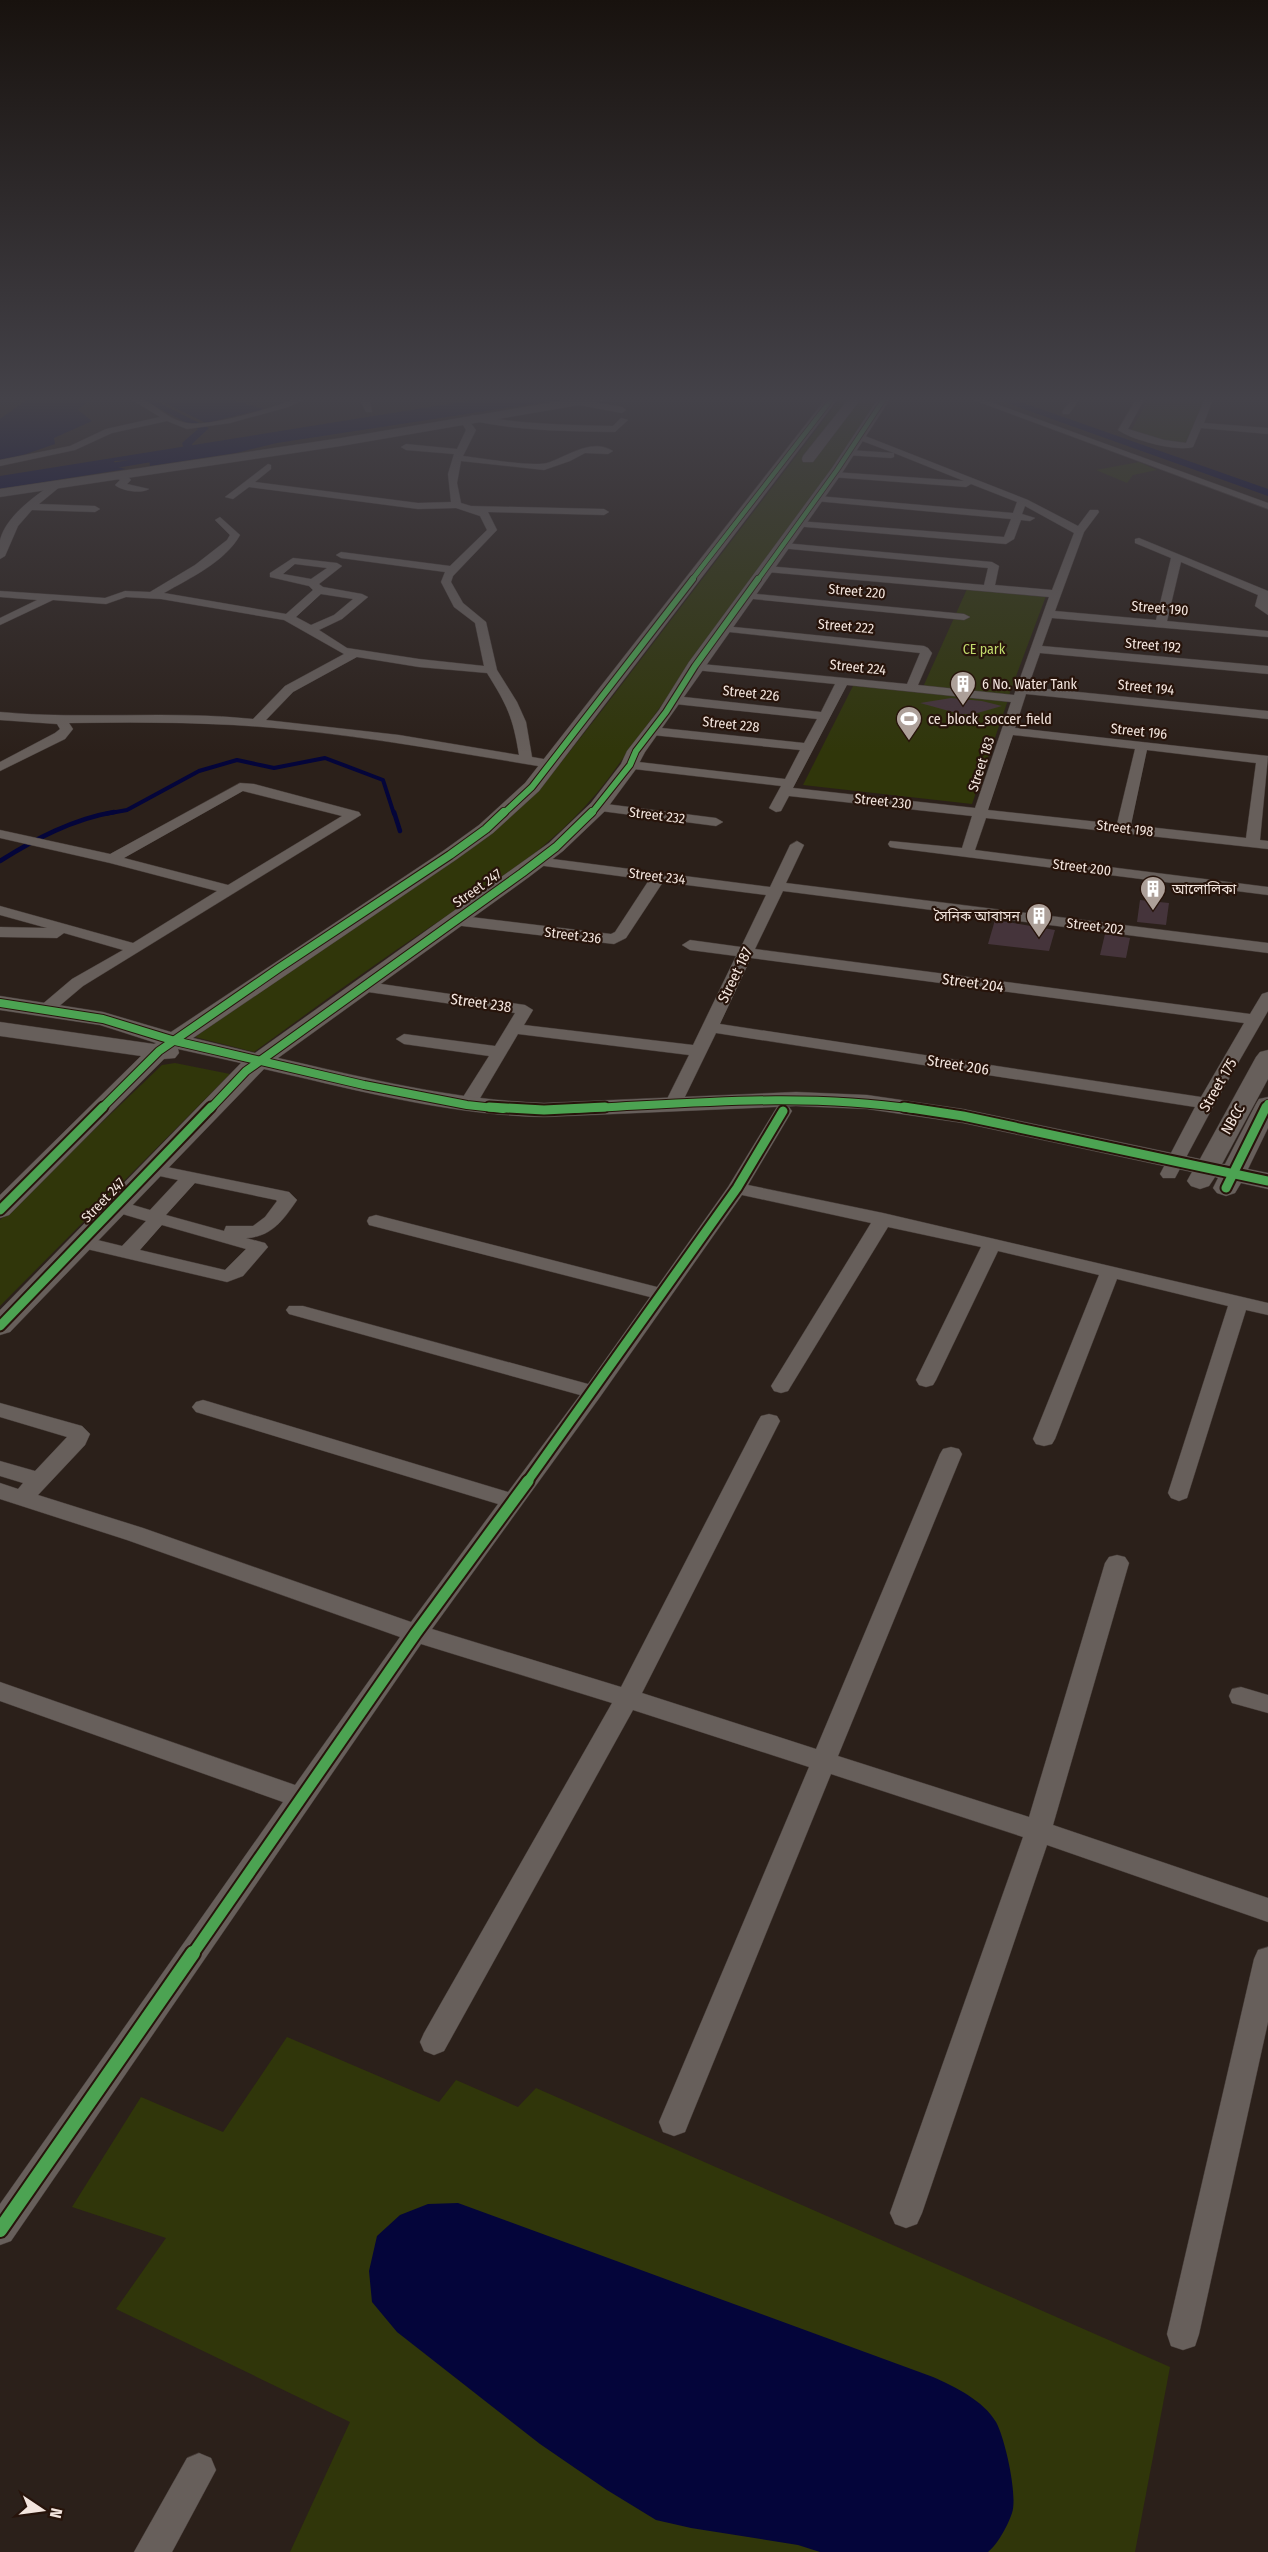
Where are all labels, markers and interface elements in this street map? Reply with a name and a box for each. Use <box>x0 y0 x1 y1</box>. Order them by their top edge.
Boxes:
street label: Street 220 <box>828 581 886 602</box>
street label: Street 190 <box>1131 598 1189 619</box>
street label: Street 222 <box>817 616 875 637</box>
street label: Street 192 <box>1124 635 1182 656</box>
park label: CE park <box>963 641 1006 658</box>
street label: Street 224 <box>829 656 887 679</box>
building icon: 6 No. Water Tank <box>948 669 978 707</box>
place label: 6 No. Water Tank <box>982 676 1078 693</box>
street label: Street 194 <box>1117 676 1175 699</box>
street label: Street 226 <box>722 682 780 705</box>
sports icon: ce_block_soccer_field <box>894 704 924 742</box>
place label: ce_block_soccer_field <box>928 711 1052 728</box>
street label: Street 228 <box>702 713 760 736</box>
street label: Street 196 <box>1110 720 1168 743</box>
street label: Street 183 <box>965 735 998 794</box>
street label: Street 230 <box>853 790 912 813</box>
street label: Street 232 <box>628 804 686 827</box>
street label: Street 198 <box>1096 817 1154 840</box>
street label: Street 200 <box>1052 855 1112 879</box>
street label: Street 247 <box>450 865 505 911</box>
street label: Street 234 <box>628 865 686 888</box>
building icon: আলোলিকা <box>1138 874 1168 912</box>
place label: আলোলিকা <box>1171 881 1236 898</box>
building icon: সৈনিক আবাসন <box>1024 901 1054 939</box>
place label: সৈনিক আবাসন <box>933 908 1021 925</box>
street label: Street 202 <box>1066 915 1124 938</box>
street label: Street 236 <box>544 924 602 947</box>
street label: Street 187 <box>714 944 756 1006</box>
street label: Street 204 <box>941 970 1005 996</box>
street label: Street 238 <box>449 990 513 1016</box>
street label: Street 206 <box>926 1051 990 1079</box>
street label: Street 175 <box>1195 1055 1241 1115</box>
street label: NBCC <box>1217 1100 1249 1137</box>
street label: Street 247 <box>78 1174 129 1226</box>
north arrow <box>12 2480 72 2540</box>
text: N <box>46 2506 66 2520</box>

